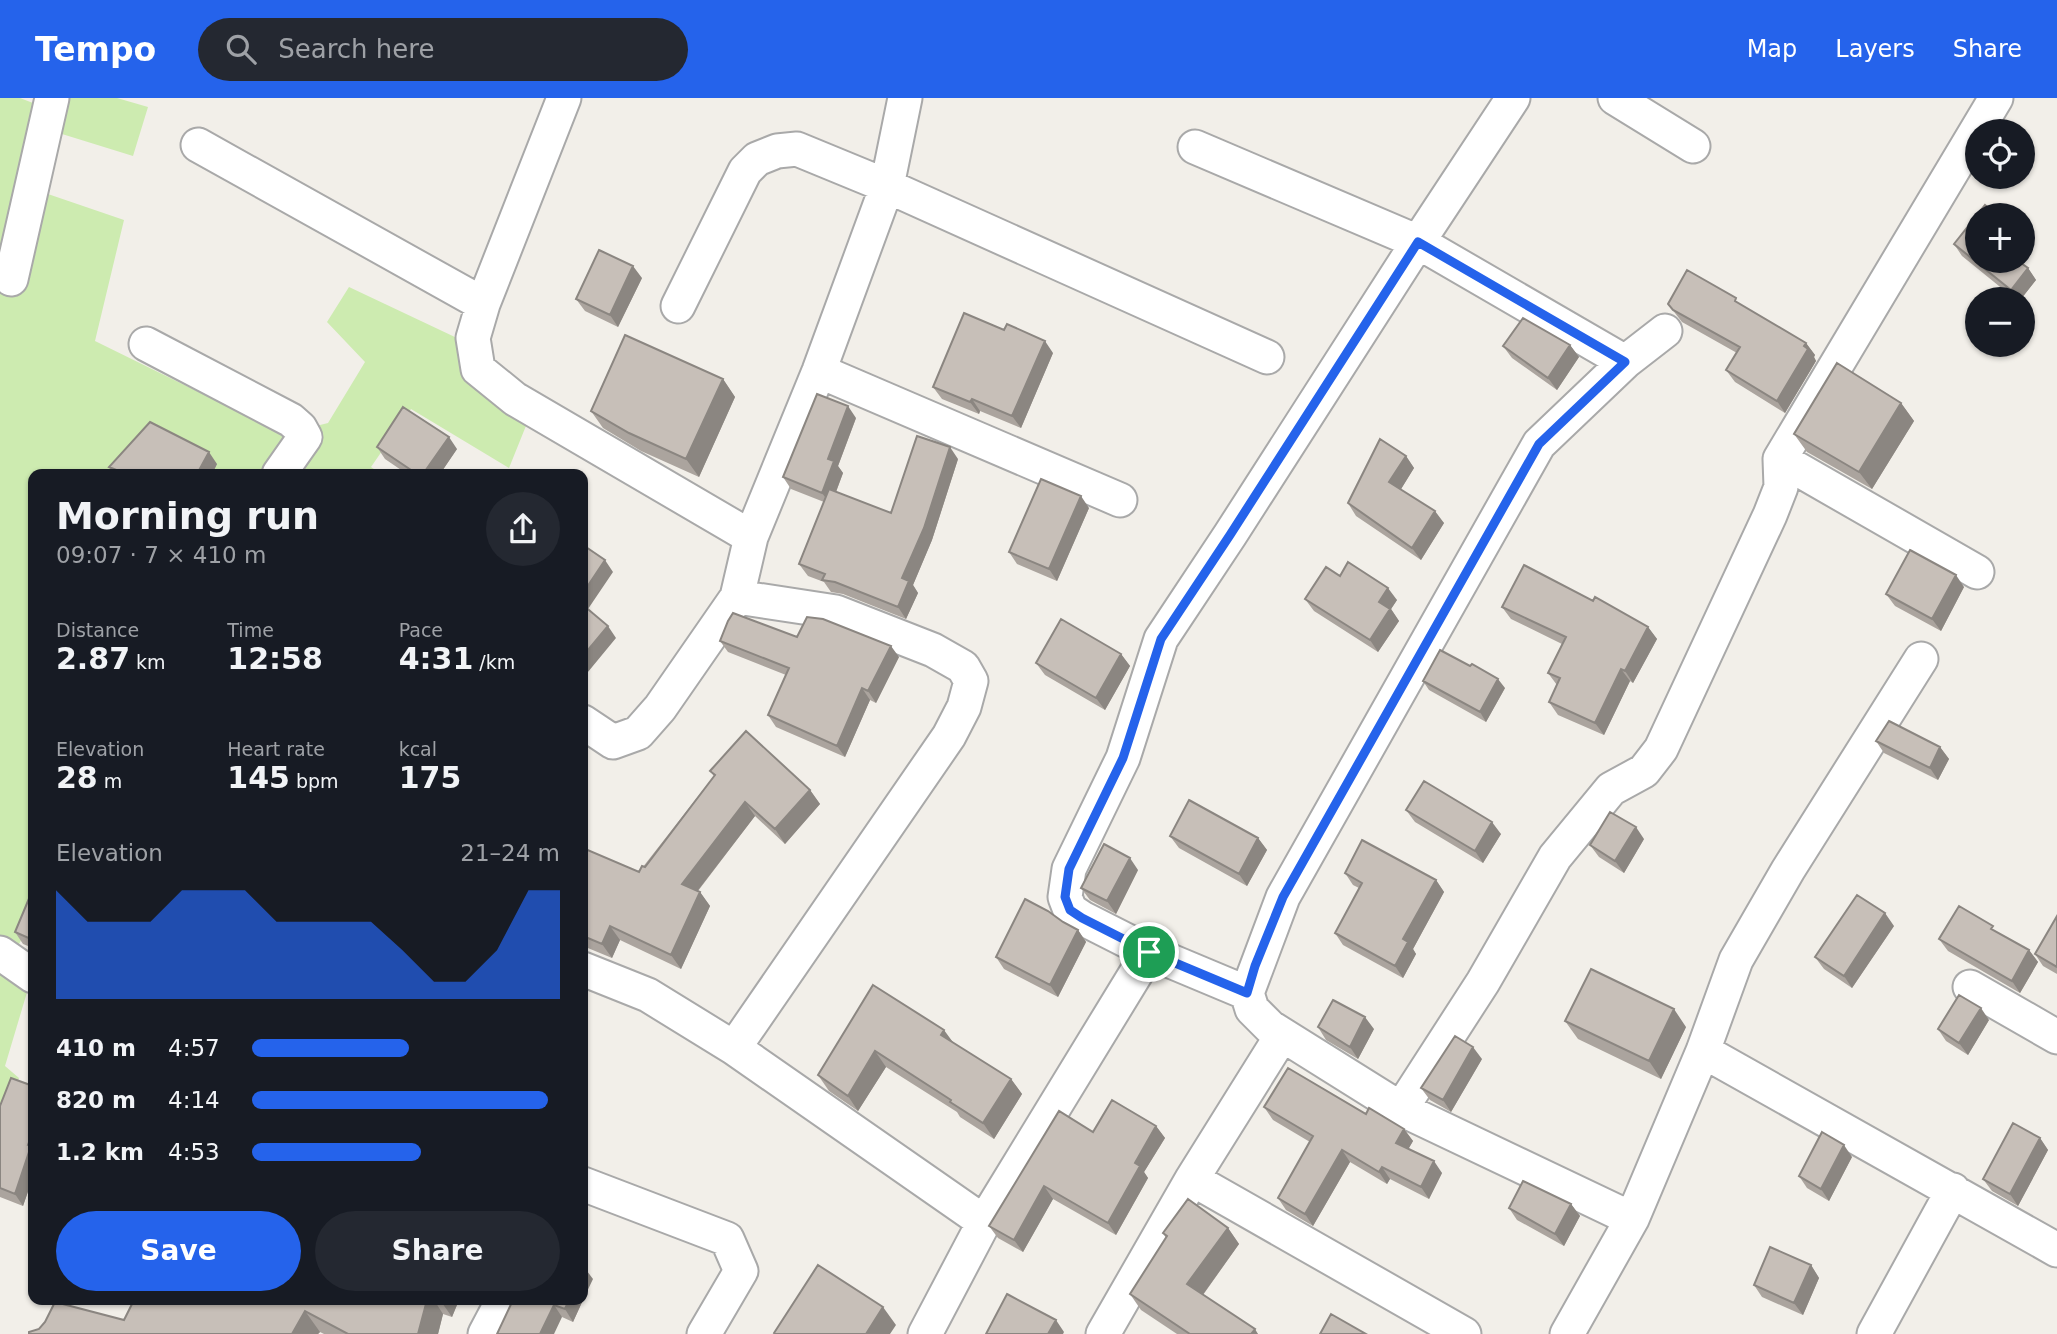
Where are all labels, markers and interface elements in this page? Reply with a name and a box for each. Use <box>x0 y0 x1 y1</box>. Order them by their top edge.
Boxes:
search box <box>198 18 688 81</box>
text: Tempo <box>35 30 156 69</box>
icon: search <box>222 30 260 68</box>
text: Search here <box>278 34 434 64</box>
text: Map <box>1747 35 1797 63</box>
text: Layers <box>1835 35 1915 63</box>
text: Share <box>1953 35 2022 63</box>
map controls <box>1965 119 2035 357</box>
button: locate <box>1965 119 2035 189</box>
button: + <box>1965 203 2035 273</box>
button: − <box>1965 287 2035 357</box>
button: share <box>486 492 560 566</box>
text: Morning run <box>56 494 319 538</box>
text: 09:07 · 7 × 410 m <box>56 542 266 568</box>
text: Distance <box>56 619 139 641</box>
text: Time <box>227 619 274 641</box>
text: Pace <box>399 619 443 641</box>
text: 2.87 <box>56 641 130 676</box>
text: 12:58 <box>227 641 323 676</box>
text: 4:31 <box>399 641 473 676</box>
text: km <box>130 651 166 673</box>
text: /km <box>473 651 515 673</box>
text: Elevation <box>56 738 144 760</box>
text: Heart rate <box>227 738 325 760</box>
text: kcal <box>399 738 437 760</box>
text: 28 <box>56 760 98 795</box>
text: 145 <box>227 760 290 795</box>
text: 175 <box>399 760 461 795</box>
text: m <box>98 770 122 792</box>
text: bpm <box>290 770 339 792</box>
text: Elevation <box>56 840 163 866</box>
text: 21–24 m <box>460 840 560 866</box>
pin <box>1119 922 1179 982</box>
icon: arrive <box>1130 933 1168 971</box>
text: 410 m <box>56 1035 136 1061</box>
text: 4:57 <box>168 1035 220 1061</box>
text: 820 m <box>56 1087 136 1113</box>
text: 4:14 <box>168 1087 220 1113</box>
text: 1.2 km <box>56 1139 144 1165</box>
text: 4:53 <box>168 1139 220 1165</box>
button: Save <box>56 1211 301 1291</box>
button: Share <box>315 1211 560 1291</box>

